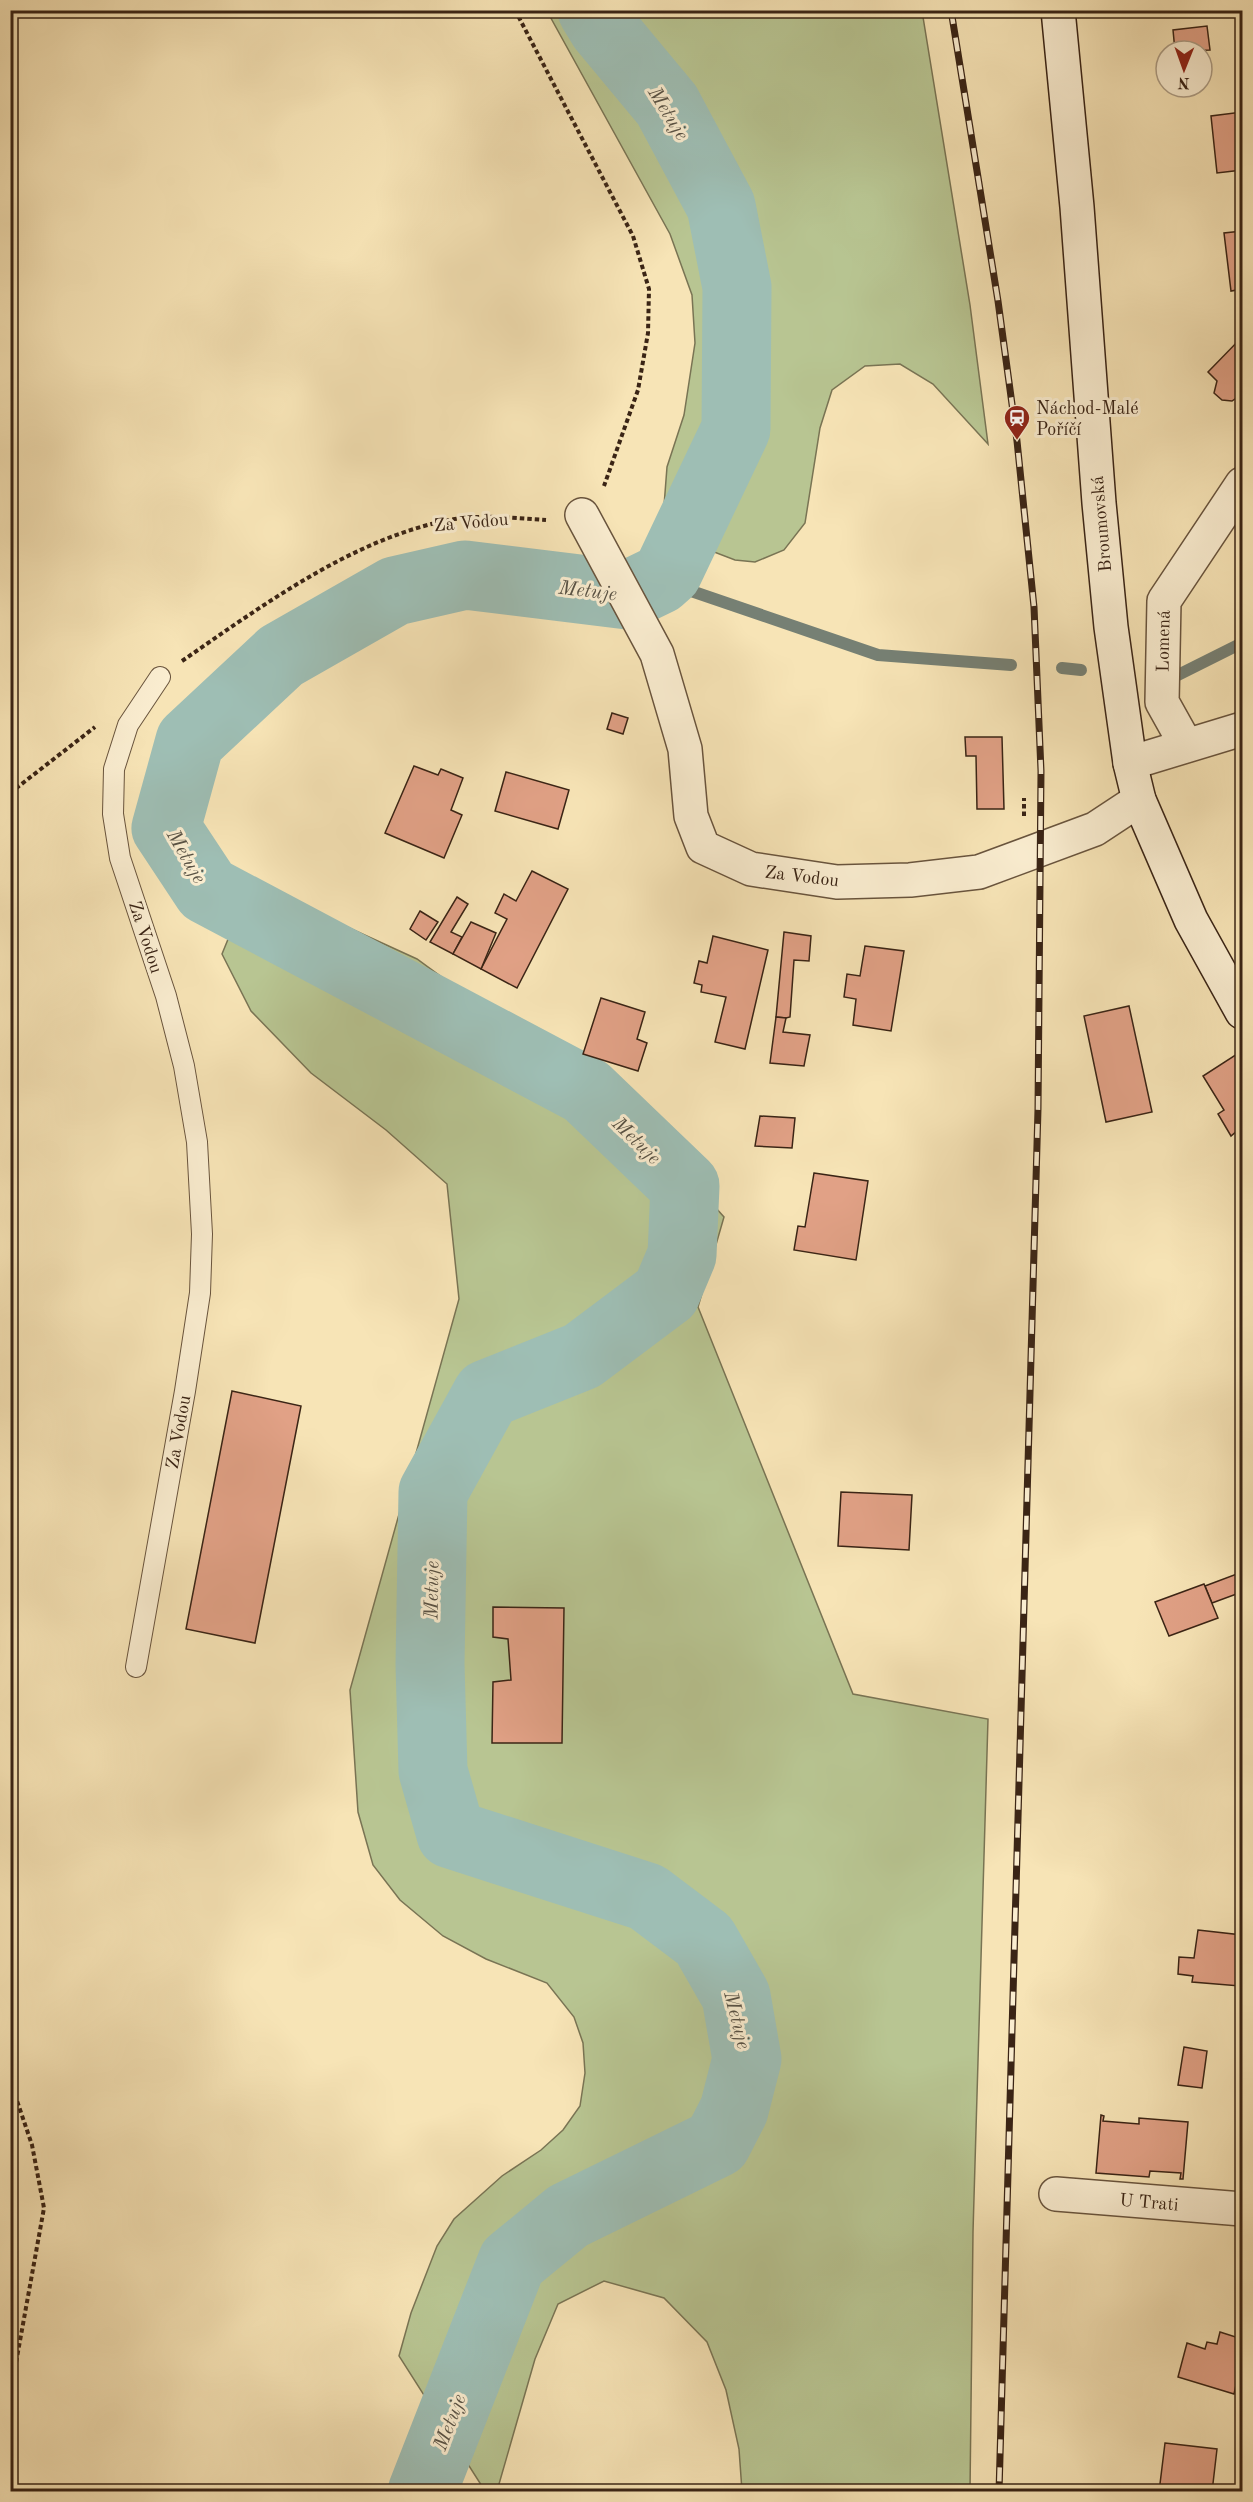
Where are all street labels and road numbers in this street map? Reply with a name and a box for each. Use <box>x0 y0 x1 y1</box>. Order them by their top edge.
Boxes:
street label: Broumovská <box>1089 475 1115 573</box>
street label: Za Vodou <box>433 511 509 535</box>
street label: Lomená <box>1154 610 1174 672</box>
street label: Za Vodou <box>764 864 840 891</box>
street label: Za Vodou <box>125 899 165 976</box>
street label: Za Vodou <box>164 1393 194 1471</box>
street label: U Trati <box>1119 2191 1179 2215</box>

